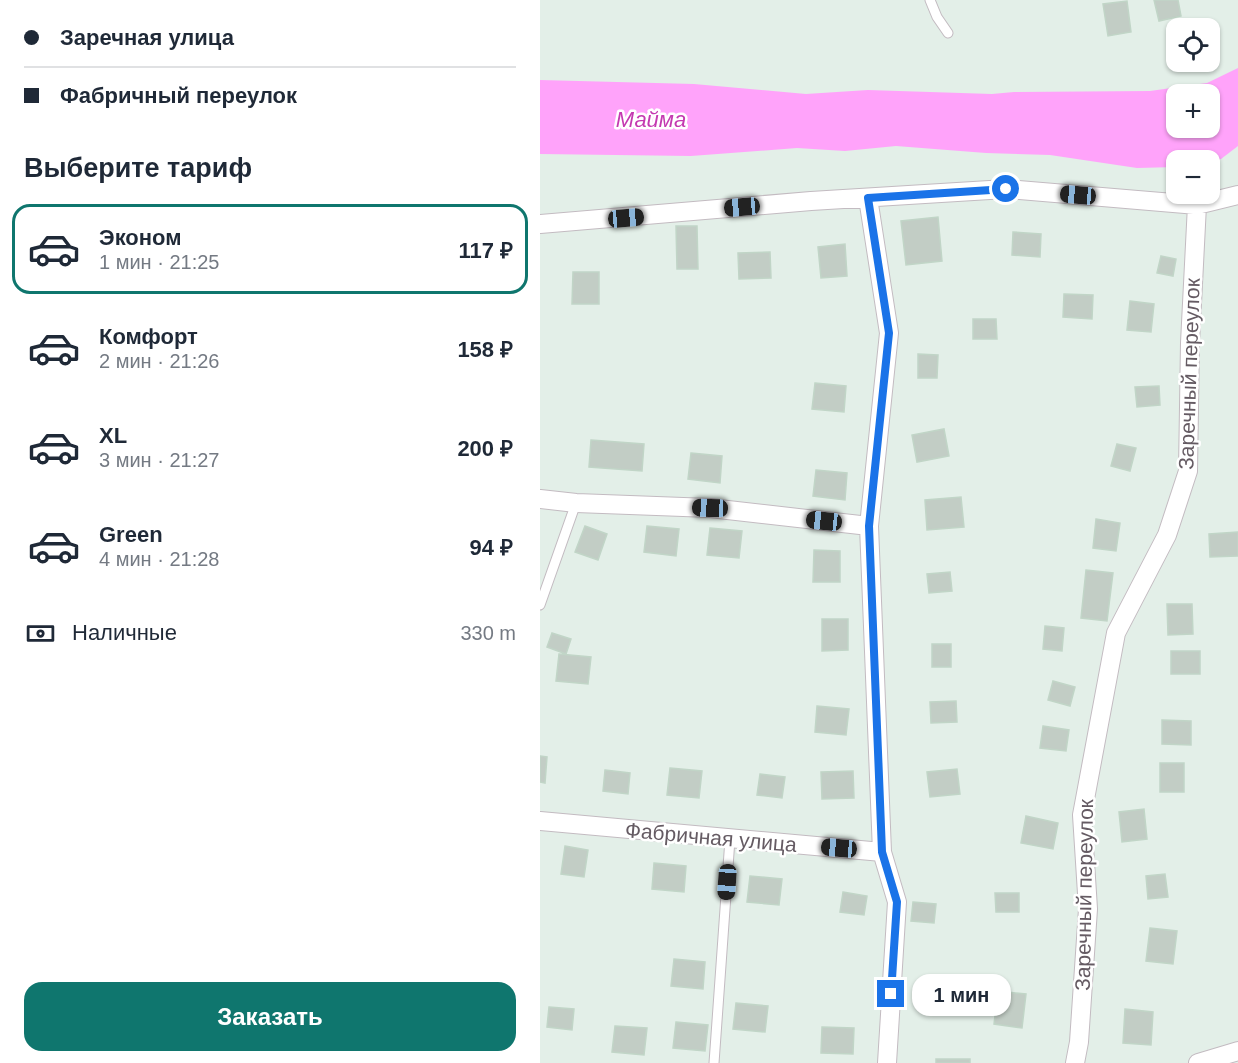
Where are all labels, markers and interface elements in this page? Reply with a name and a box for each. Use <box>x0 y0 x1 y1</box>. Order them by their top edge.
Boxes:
map controls <box>1166 18 1220 204</box>
button: locate <box>1166 18 1220 72</box>
text: Заречная улица <box>60 25 234 50</box>
text: Фабричный переулок <box>60 83 297 108</box>
button: + <box>1166 84 1220 138</box>
water label: Майма <box>616 107 686 132</box>
button: − <box>1166 150 1220 204</box>
text: Выберите тариф <box>24 153 252 183</box>
route start <box>992 175 1019 202</box>
car <box>1059 184 1097 206</box>
car <box>723 196 761 218</box>
car <box>607 207 645 229</box>
icon: car <box>27 222 81 276</box>
text: Эконом <box>99 225 182 250</box>
text: 117 ₽ <box>459 238 513 263</box>
text: 1 мин · 21:25 <box>99 251 219 273</box>
street label: Заречный переулок <box>1174 277 1204 470</box>
icon: car <box>27 321 81 375</box>
text: Комфорт <box>99 324 198 349</box>
text: 158 ₽ <box>457 337 513 362</box>
text: 2 мин · 21:26 <box>99 350 219 372</box>
icon: car <box>27 420 81 474</box>
text: XL <box>99 423 127 448</box>
text: 200 ₽ <box>457 436 513 461</box>
text: 3 мин · 21:27 <box>99 449 219 471</box>
car <box>692 498 728 518</box>
car <box>805 510 843 532</box>
icon: car <box>27 519 81 573</box>
text: Green <box>99 522 163 547</box>
text: 94 ₽ <box>470 535 513 560</box>
text: 4 мин · 21:28 <box>99 548 219 570</box>
icon: cash <box>24 617 57 650</box>
text: Наличные <box>72 620 177 645</box>
text: 330 m <box>460 622 516 644</box>
street label: Заречный переулок <box>1071 798 1097 991</box>
street label: Фабричная улица <box>624 818 798 856</box>
car <box>820 837 858 859</box>
car <box>717 863 737 901</box>
callout: 1 мин <box>912 973 1011 1015</box>
route end <box>877 980 904 1007</box>
button: Заказать <box>24 982 516 1051</box>
text: 1 мин <box>934 984 989 1006</box>

